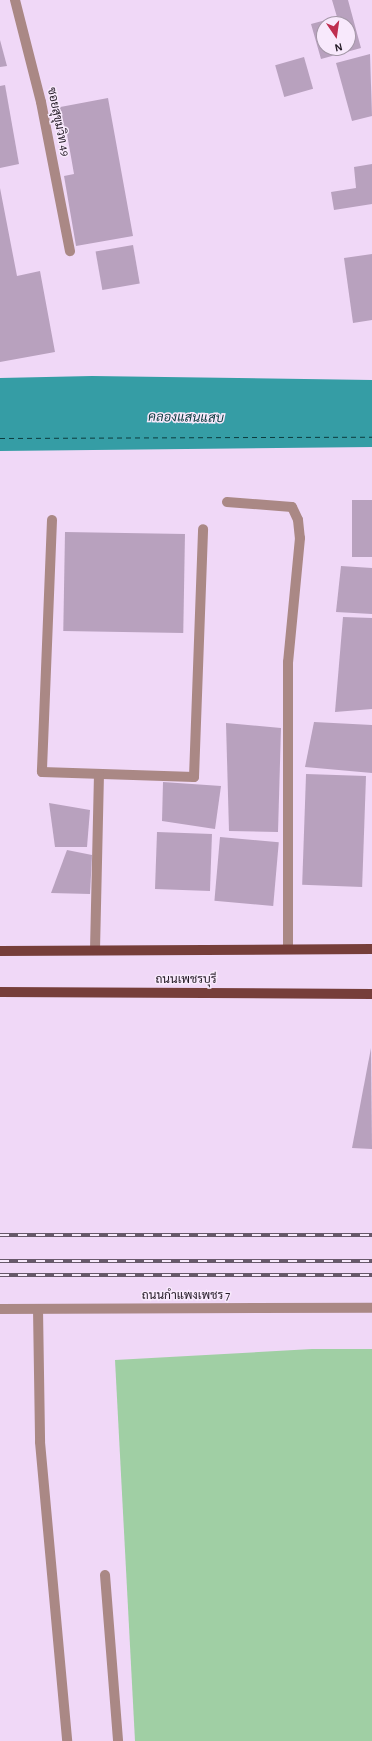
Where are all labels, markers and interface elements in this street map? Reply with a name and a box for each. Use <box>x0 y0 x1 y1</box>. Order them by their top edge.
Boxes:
north arrow <box>316 16 356 56</box>
text: N <box>334 41 344 53</box>
street label: ซอยสุขุมวิท 49 <box>44 86 72 158</box>
water label: คลองแสนแสบ <box>148 411 224 427</box>
street label: ถนนเพชรบุรี <box>155 973 217 987</box>
street label: ถนนกำแพงเพชร 7 <box>142 1289 230 1303</box>

